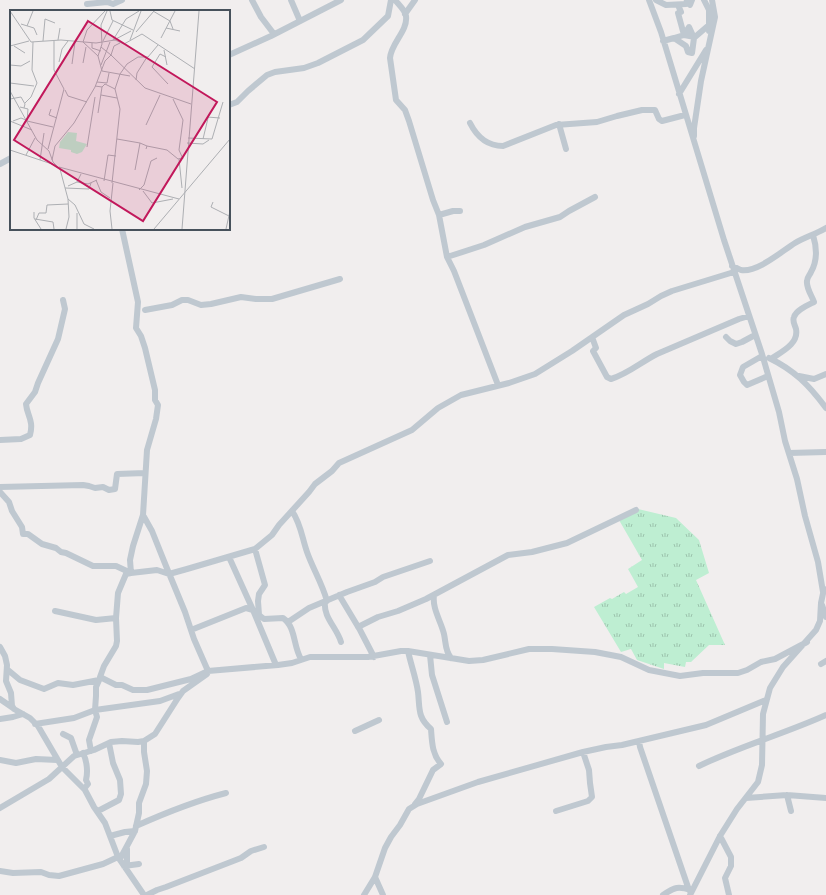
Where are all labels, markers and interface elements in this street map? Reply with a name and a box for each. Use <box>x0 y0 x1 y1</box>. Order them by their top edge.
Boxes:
inset map <box>10 10 230 230</box>

